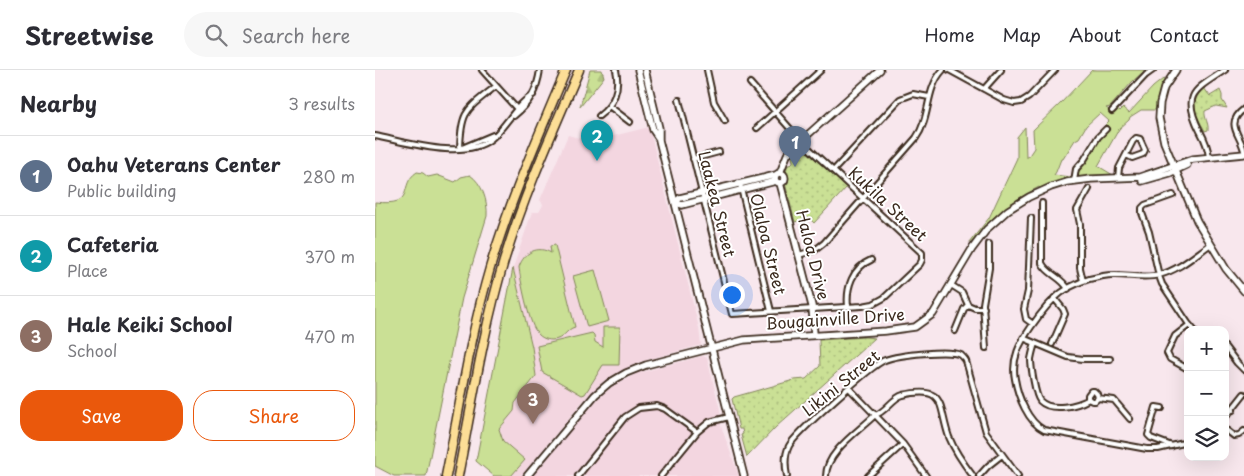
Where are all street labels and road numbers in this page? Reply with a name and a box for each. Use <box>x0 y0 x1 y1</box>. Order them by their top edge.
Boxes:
street label: Laakea Street <box>693 148 743 260</box>
street label: Kukila Street <box>844 160 934 247</box>
street label: Olaloa Street <box>745 191 793 297</box>
street label: Haloa Drive <box>791 207 837 302</box>
street label: Bougainville Drive <box>765 301 905 335</box>
street label: Likini Street <box>796 343 885 421</box>

